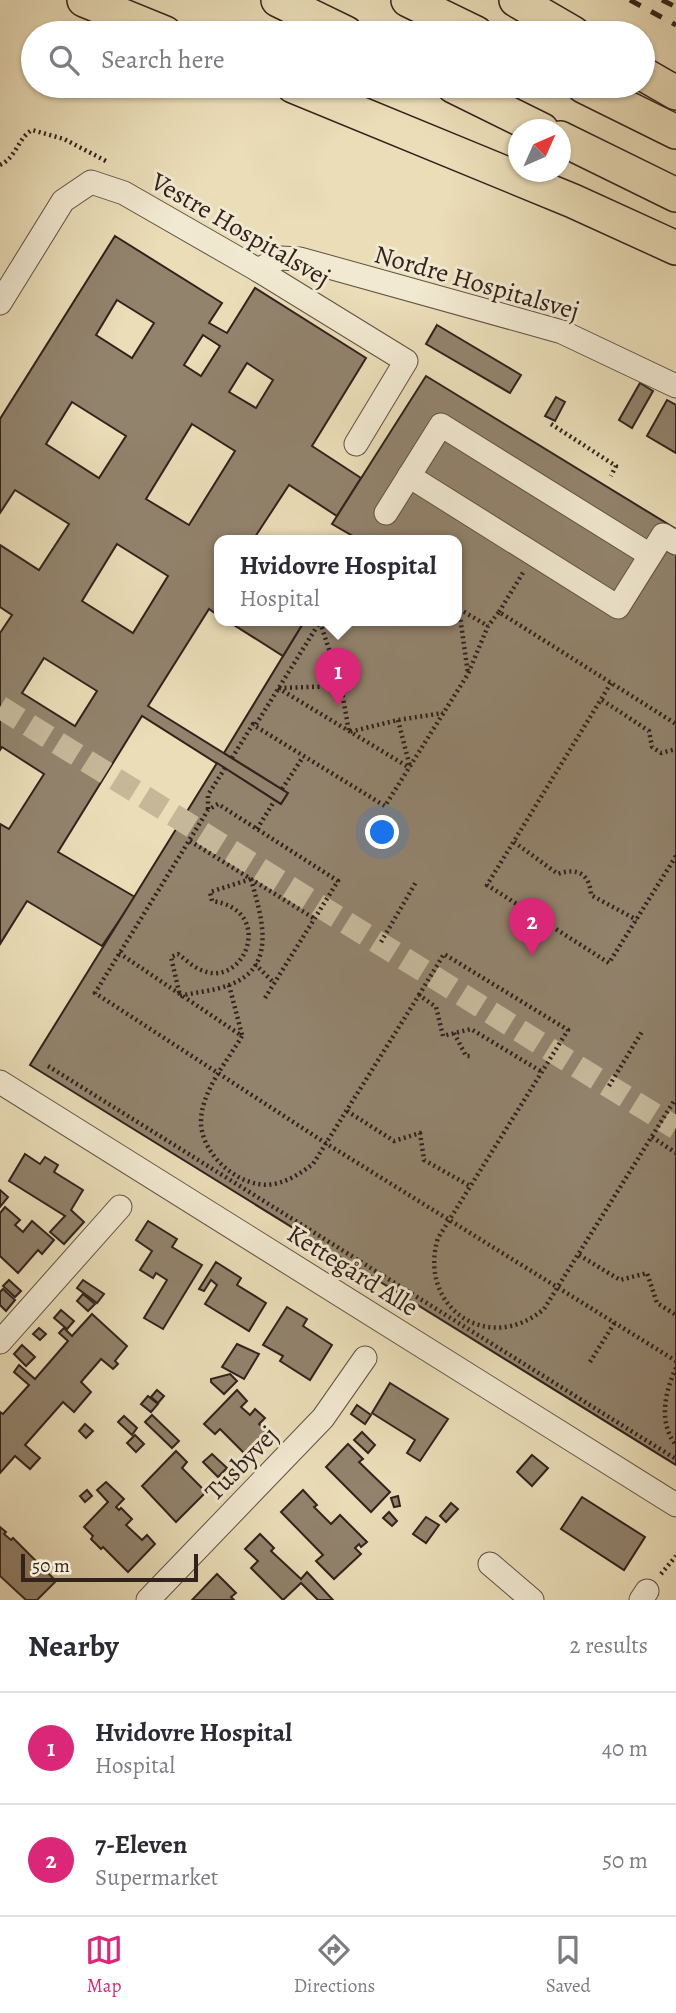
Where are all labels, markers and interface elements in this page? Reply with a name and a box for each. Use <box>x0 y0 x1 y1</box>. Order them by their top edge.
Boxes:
search box <box>21 21 655 98</box>
icon: search <box>45 41 83 79</box>
text: Search here <box>101 42 225 77</box>
north arrow <box>508 119 571 182</box>
street label: Vestre Hospitalsvej <box>144 163 337 295</box>
street label: Nordre Hospitalsvej <box>370 236 583 328</box>
popup <box>214 535 462 626</box>
text: Hvidovre Hospital <box>239 548 437 583</box>
text: Hospital <box>239 583 320 614</box>
pin: 1 <box>315 648 361 706</box>
your location <box>365 815 399 849</box>
pin: 2 <box>509 898 555 956</box>
street label: Kettegård Alle <box>281 1216 425 1325</box>
street label: Tusbyvej <box>197 1418 286 1508</box>
scale bar <box>21 1551 198 1583</box>
text: 50 m <box>32 1553 70 1579</box>
text: Nearby <box>28 1626 119 1666</box>
text: 2 results <box>570 1630 648 1661</box>
text: Hvidovre Hospital <box>95 1715 292 1750</box>
text: 1 <box>47 1733 55 1764</box>
text: 40 m <box>602 1733 648 1764</box>
text: Hospital <box>95 1750 175 1781</box>
text: 7-Eleven <box>95 1827 187 1862</box>
text: 2 <box>45 1845 57 1876</box>
text: 50 m <box>602 1845 648 1876</box>
text: Supermarket <box>95 1862 218 1893</box>
tab: Map <box>85 1931 123 1999</box>
tab: Directions <box>294 1931 375 1999</box>
tab: Saved <box>546 1931 591 1999</box>

